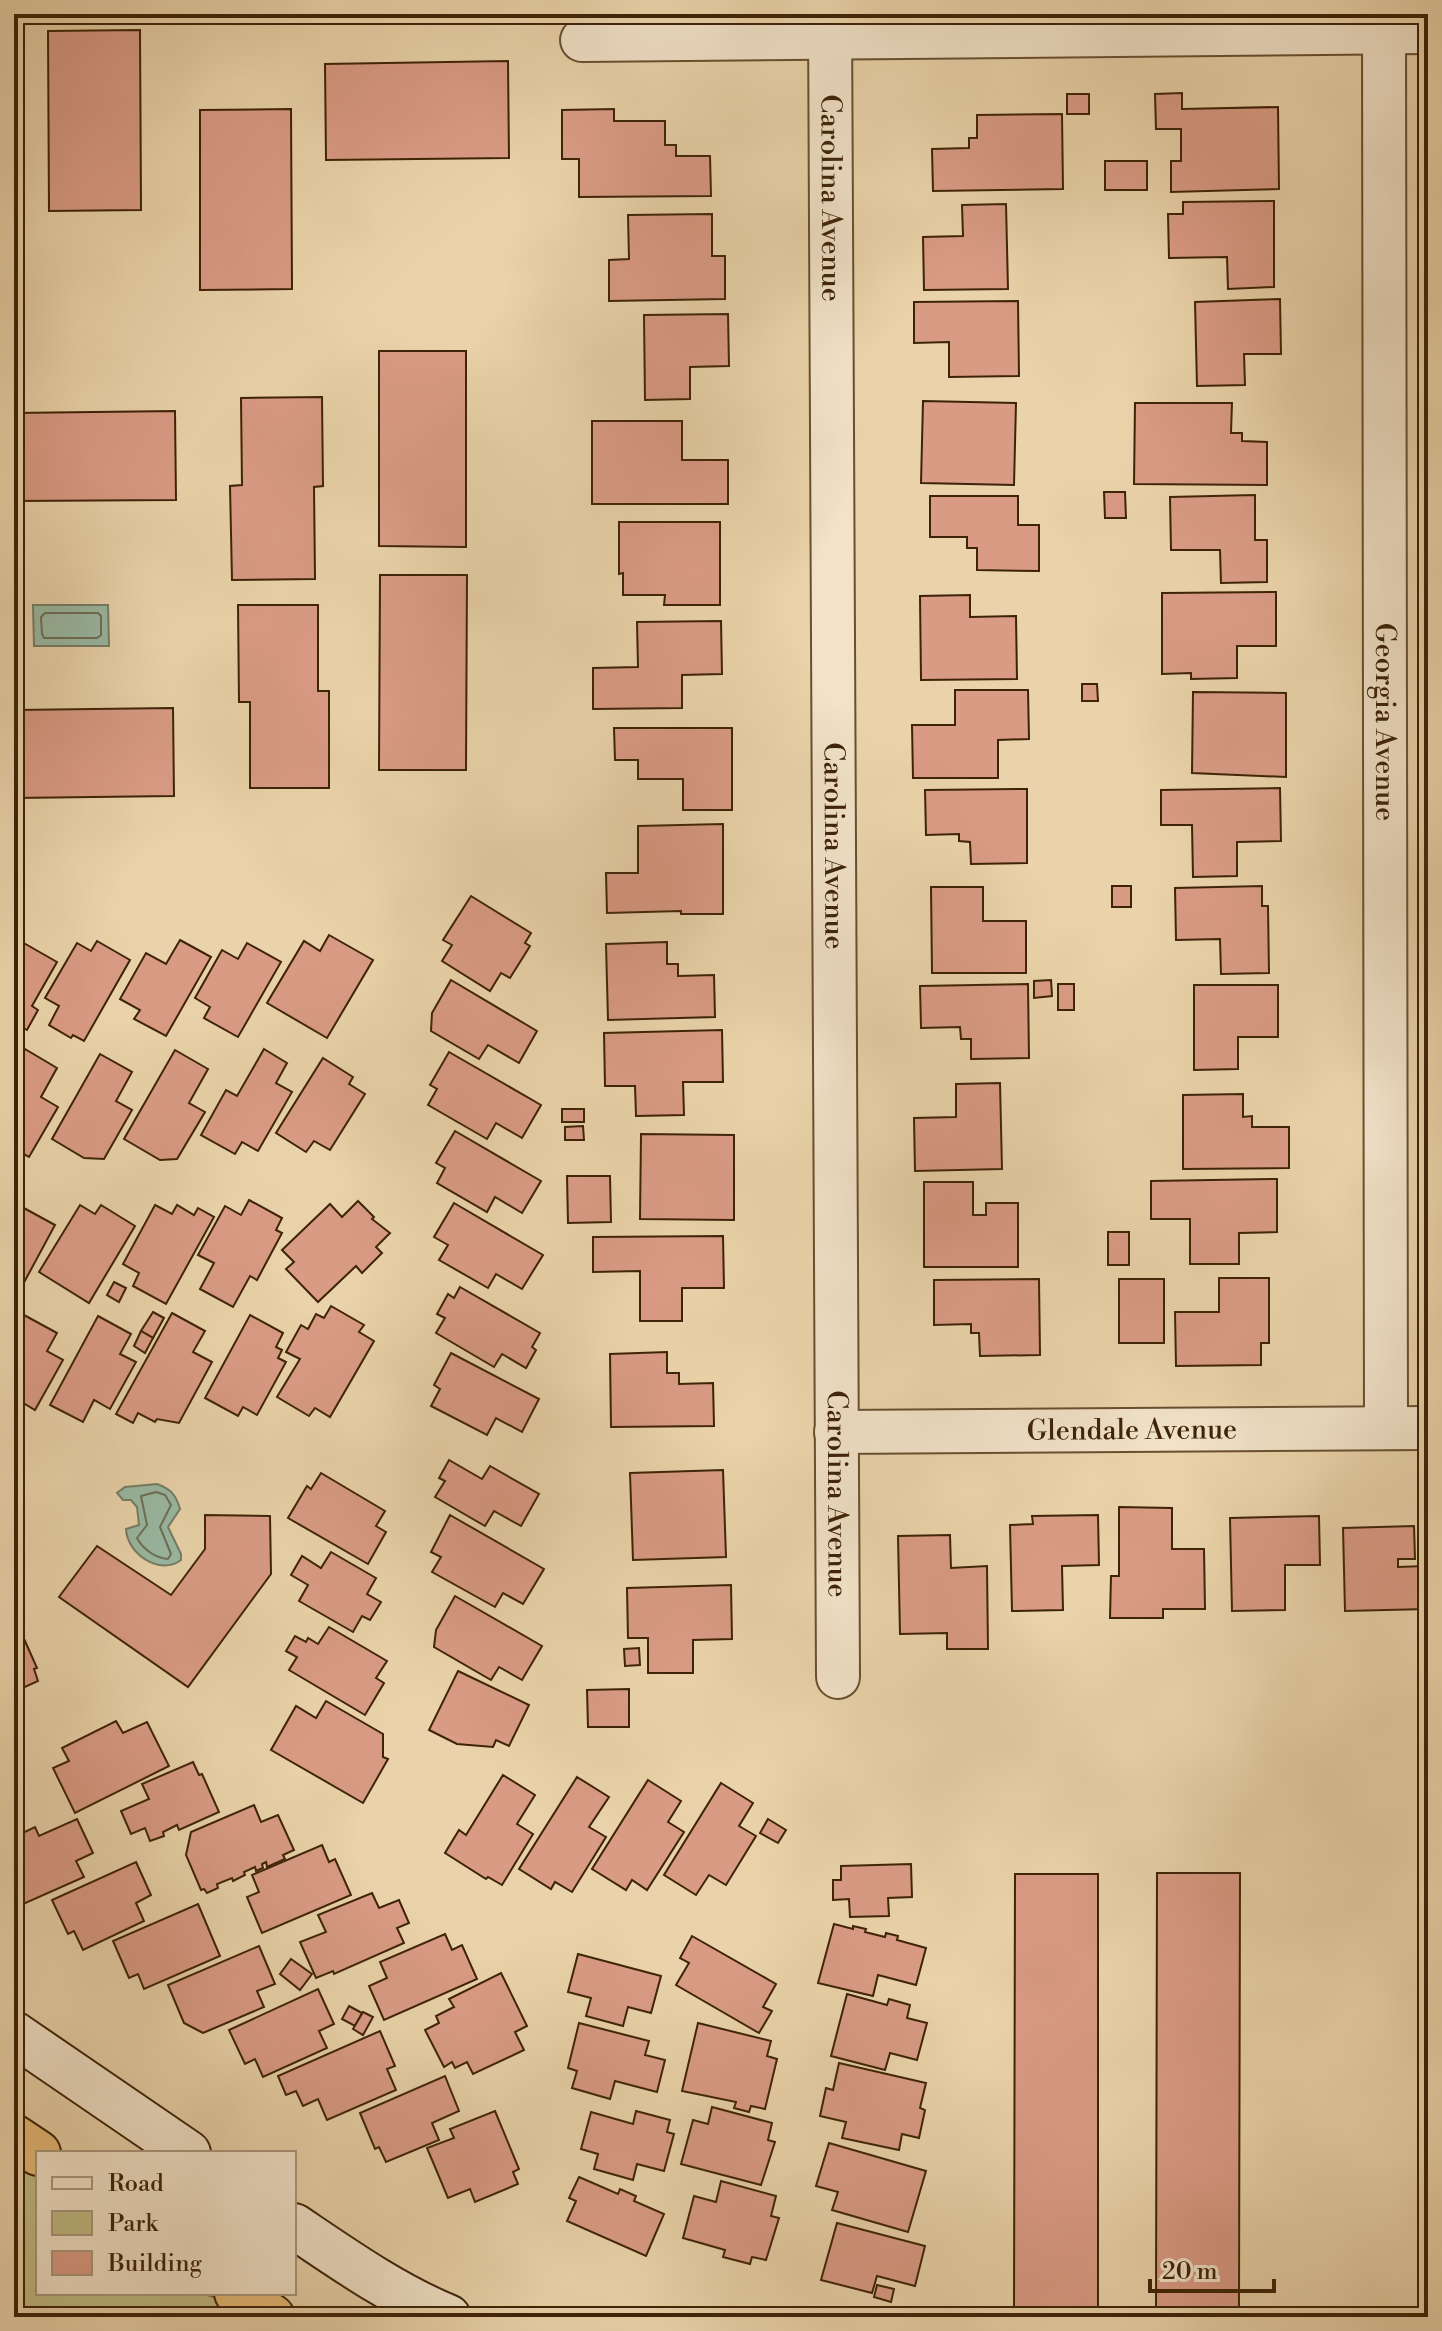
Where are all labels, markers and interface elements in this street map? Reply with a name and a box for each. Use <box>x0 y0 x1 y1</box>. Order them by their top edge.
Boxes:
street label: Carolina Avenue <box>813 94 849 302</box>
street label: Georgia Avenue <box>1367 623 1403 821</box>
street label: Carolina Avenue <box>816 742 852 950</box>
street label: Carolina Avenue <box>819 1390 855 1598</box>
street label: Glendale Avenue <box>1027 1412 1237 1448</box>
legend <box>36 2151 296 2295</box>
text: Road <box>108 2169 164 2199</box>
text: Park <box>108 2209 159 2239</box>
scale bar <box>1150 2243 1274 2293</box>
text: Building <box>107 2249 202 2279</box>
text: 20 m <box>1162 2257 1218 2287</box>

